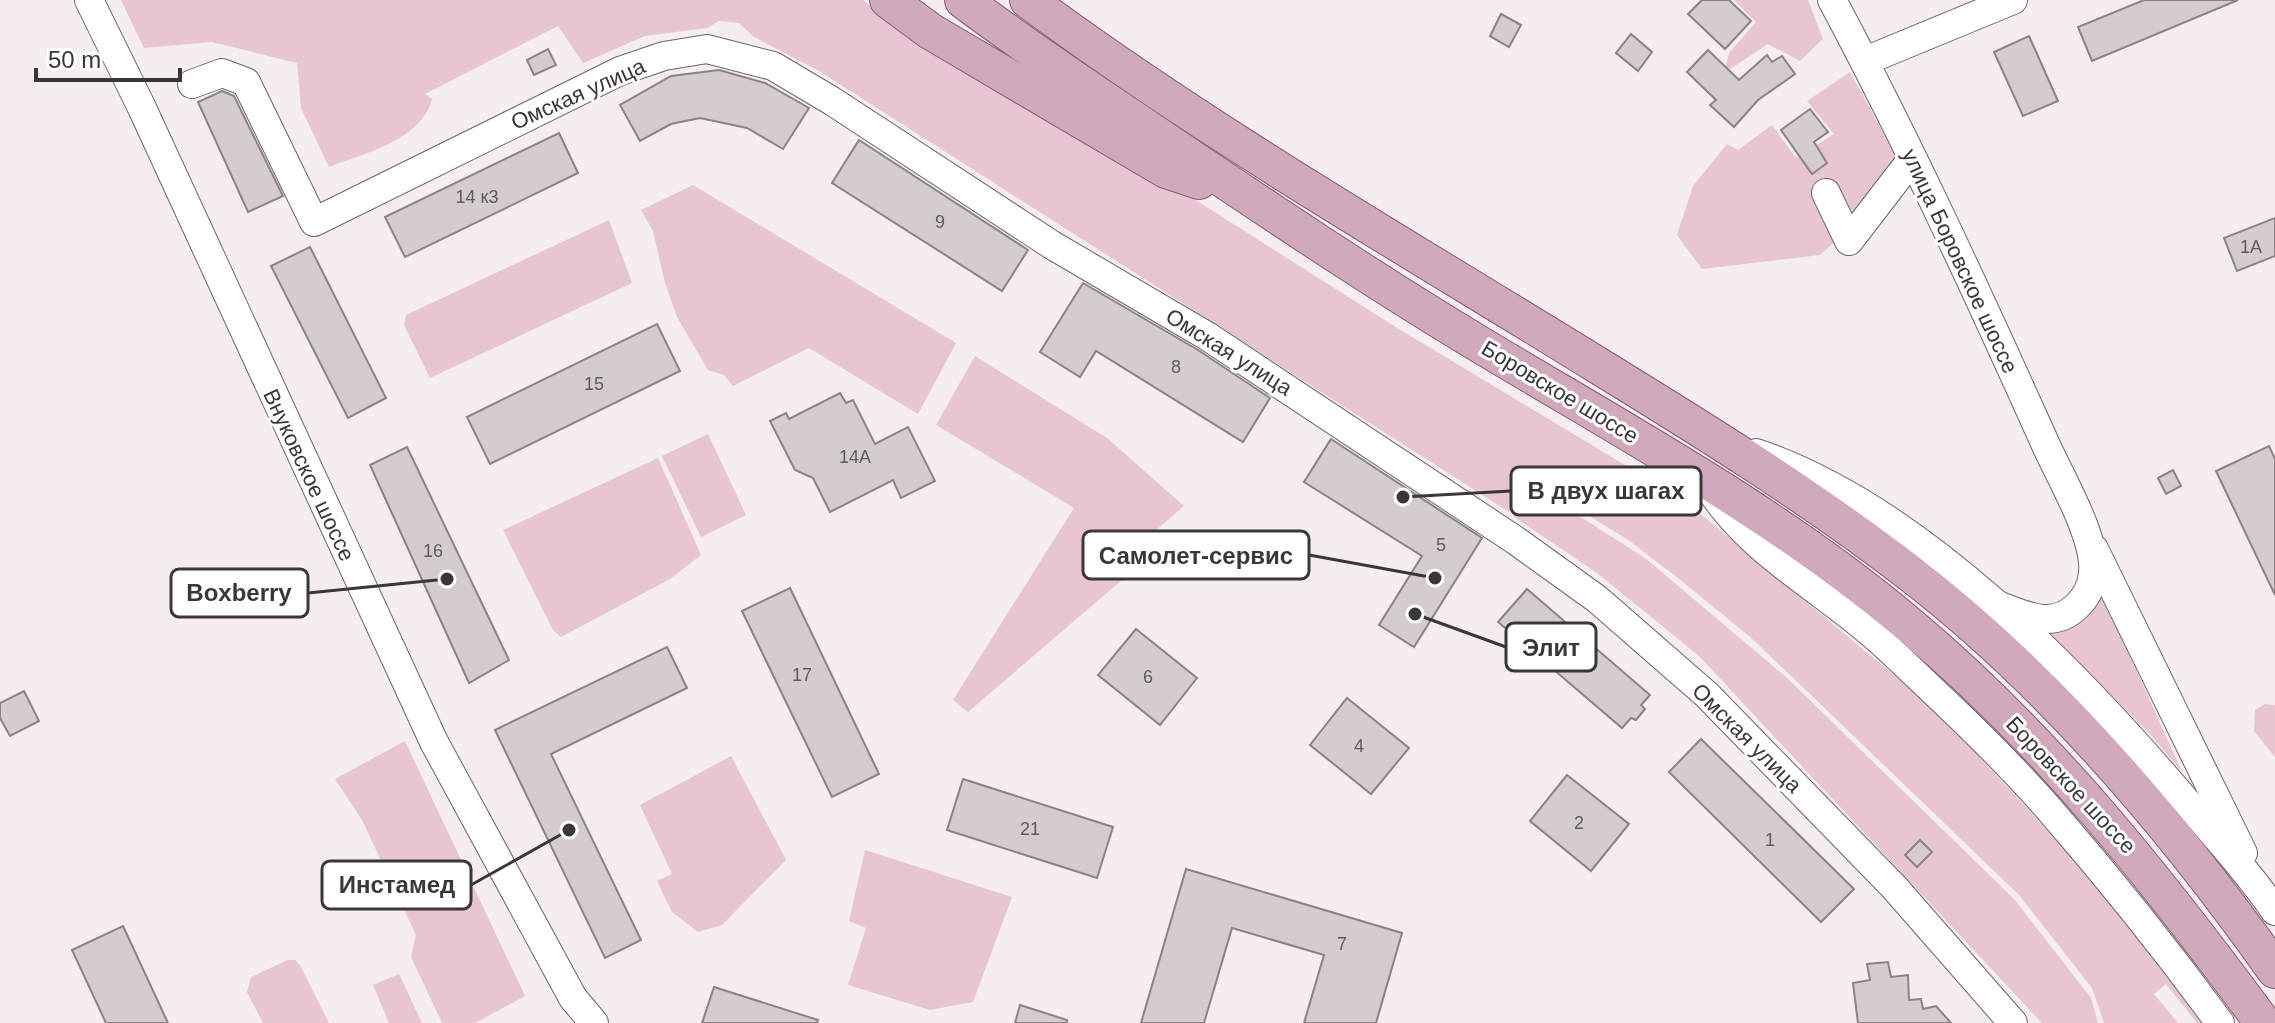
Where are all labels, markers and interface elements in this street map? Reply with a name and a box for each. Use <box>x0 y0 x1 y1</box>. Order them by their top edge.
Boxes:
scale bar <box>36 32 180 82</box>
text: 50 m <box>48 46 101 73</box>
street label: Омская улица <box>507 53 650 135</box>
street label: улица Боровское шоссе <box>1897 145 2023 377</box>
house number: 14 к3 <box>456 187 498 207</box>
house number: 9 <box>935 212 945 232</box>
house number: 1А <box>2240 237 2262 257</box>
street label: Омская улица <box>1161 303 1297 401</box>
street label: Боровское шоссе <box>1477 335 1643 449</box>
house number: 8 <box>1171 357 1181 377</box>
house number: 15 <box>584 374 604 394</box>
street label: Внуковское шоссе <box>258 385 360 565</box>
house number: 14А <box>839 447 871 467</box>
callout: В двух шагах <box>1511 467 1701 515</box>
text: В двух шагах <box>1527 477 1685 504</box>
callout: Самолет-сервис <box>1083 531 1309 579</box>
house number: 5 <box>1436 535 1446 555</box>
house number: 16 <box>423 541 443 561</box>
text: Самолет-сервис <box>1099 542 1293 569</box>
callout: Boxberry <box>171 569 308 617</box>
text: Boxberry <box>186 579 292 606</box>
callout: Элит <box>1506 623 1596 671</box>
text: Элит <box>1522 634 1580 661</box>
house number: 17 <box>792 665 812 685</box>
house number: 6 <box>1143 667 1153 687</box>
street label: Омская улица <box>1687 678 1807 798</box>
street label: Боровское шоссе <box>2001 711 2141 859</box>
house number: 4 <box>1354 736 1364 756</box>
house number: 2 <box>1574 813 1584 833</box>
house number: 21 <box>1020 819 1040 839</box>
house number: 1 <box>1765 830 1775 850</box>
callout: Инстамед <box>322 861 471 909</box>
text: Инстамед <box>339 871 455 898</box>
house number: 7 <box>1337 934 1347 954</box>

